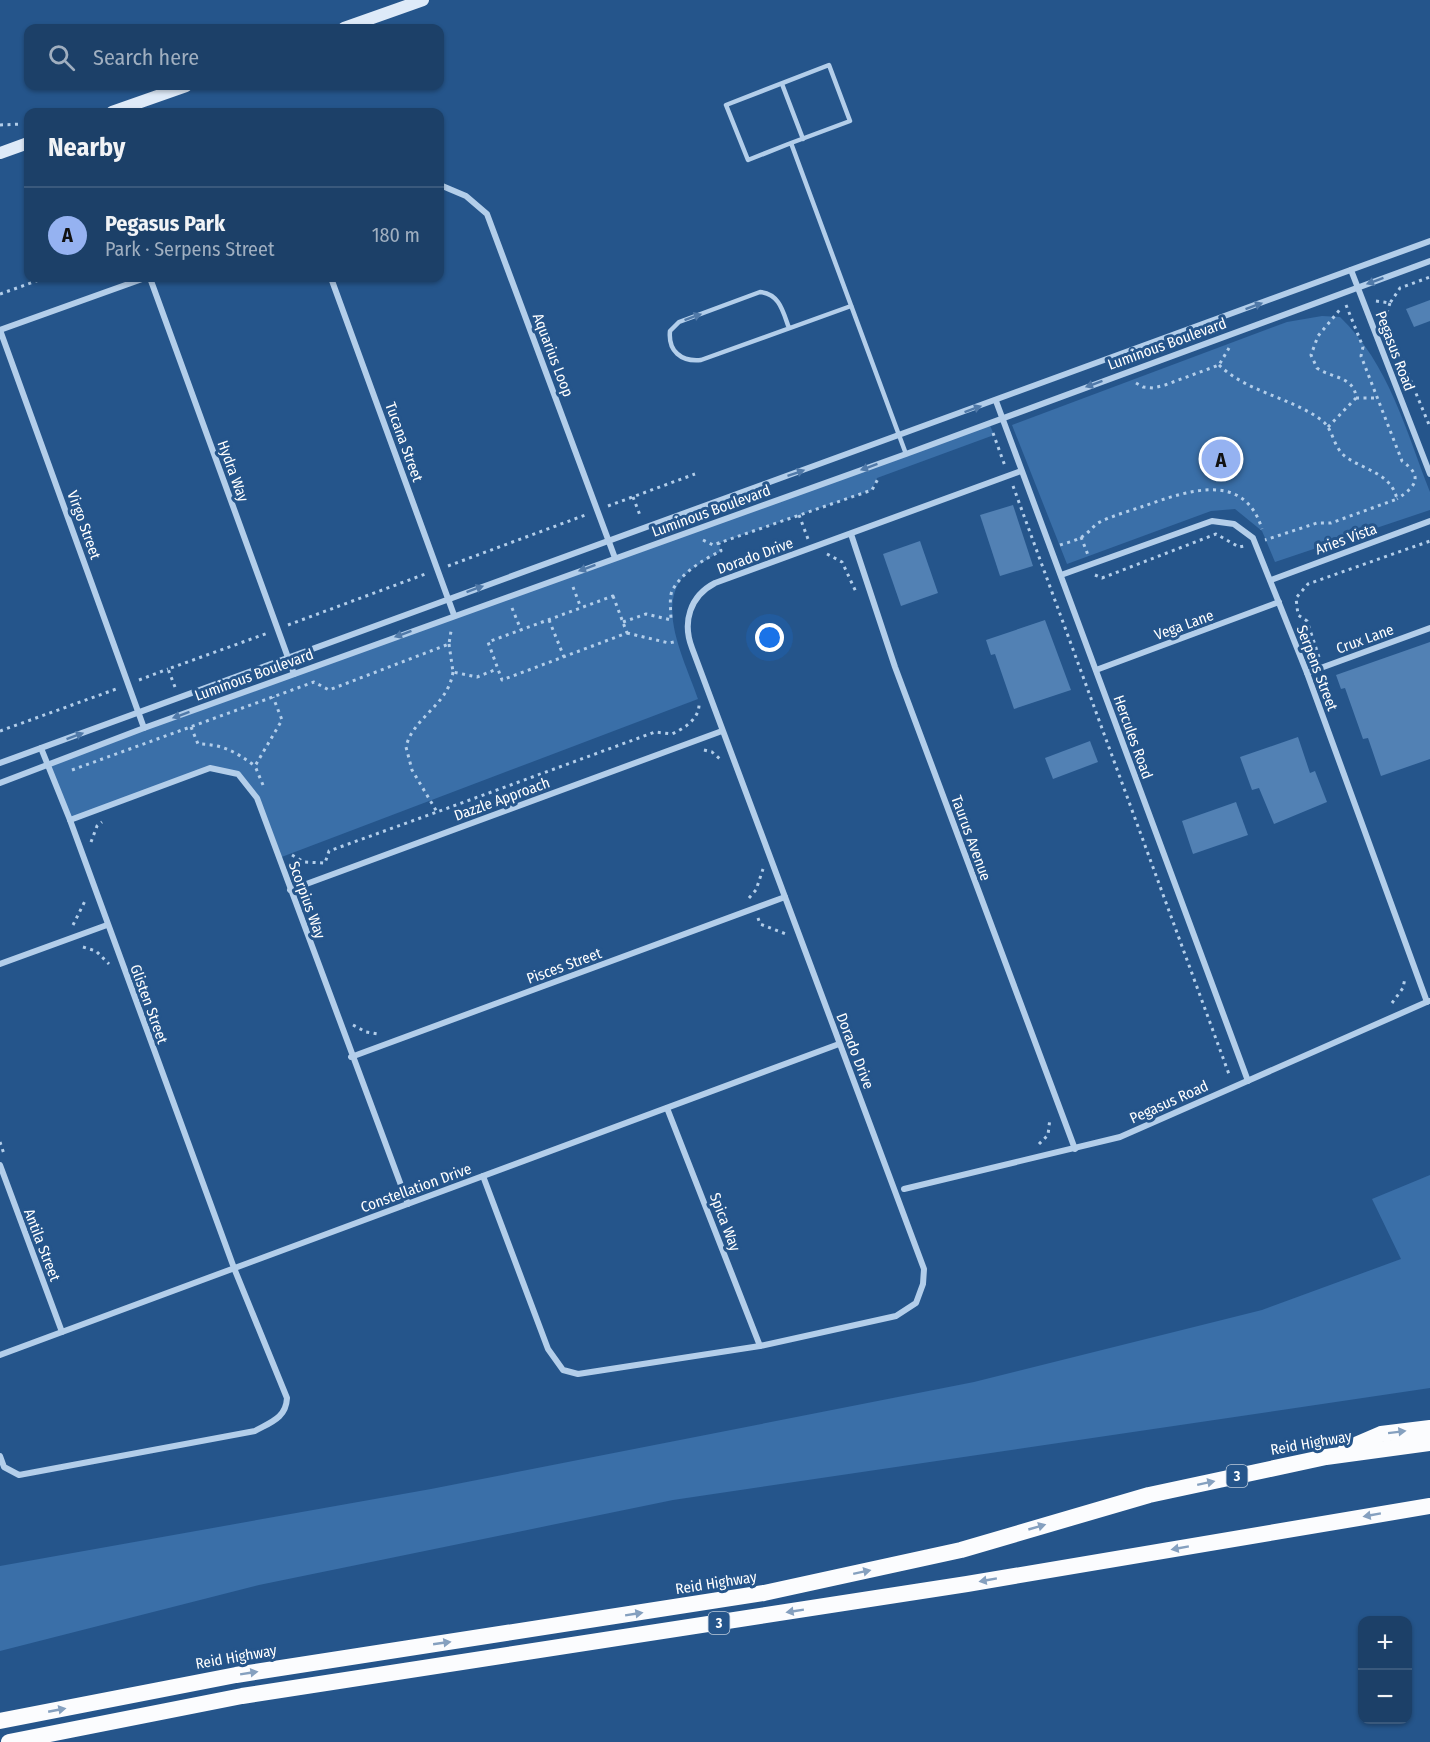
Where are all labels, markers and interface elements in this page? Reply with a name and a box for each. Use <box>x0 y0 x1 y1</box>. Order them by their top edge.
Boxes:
search box <box>24 24 444 90</box>
icon: search <box>45 41 78 74</box>
text: Search here <box>93 44 199 71</box>
text: Nearby <box>48 132 125 163</box>
text: Pegasus Park <box>105 210 225 237</box>
text: A <box>62 223 73 247</box>
text: 180 m <box>372 223 420 247</box>
text: Park · Serpens Street <box>105 237 274 261</box>
one-way arrow <box>1366 277 1384 286</box>
one-way arrow <box>1246 300 1264 310</box>
street label: Pegasus Road <box>1372 309 1418 393</box>
street label: Aquarius Loop <box>529 311 577 399</box>
one-way arrow <box>684 311 702 321</box>
street label: Luminous Boulevard <box>1105 314 1229 374</box>
one-way arrow <box>1084 380 1102 390</box>
street label: Tucana Street <box>381 400 427 484</box>
one-way arrow <box>964 404 982 414</box>
pin: A <box>1202 436 1240 482</box>
street label: Hydra Way <box>214 438 253 504</box>
one-way arrow <box>860 462 878 472</box>
one-way arrow <box>787 467 805 477</box>
street label: Luminous Boulevard <box>649 481 773 541</box>
street label: Virgo Street <box>63 488 105 562</box>
street label: Aries Vista <box>1313 520 1379 558</box>
street label: Dorado Drive <box>714 534 796 578</box>
one-way arrow <box>578 563 596 573</box>
one-way arrow <box>466 584 484 594</box>
street label: Vega Lane <box>1152 606 1216 644</box>
street label: Crux Lane <box>1334 620 1396 658</box>
your location <box>755 623 784 652</box>
street label: Serpens Street <box>1292 623 1342 713</box>
one-way arrow <box>394 629 412 639</box>
street label: Luminous Boulevard <box>192 645 316 705</box>
street label: Hercules Road <box>1110 693 1156 781</box>
one-way arrow <box>172 710 190 720</box>
one-way arrow <box>66 731 84 740</box>
street label: Dazzle Approach <box>452 773 552 825</box>
street label: Taurus Avenue <box>947 793 995 883</box>
street label: Scorpius Way <box>285 859 329 941</box>
street label: Pisces Street <box>524 944 604 988</box>
street label: Glisten Street <box>126 962 172 1046</box>
street label: Dorado Drive <box>832 1010 878 1092</box>
street label: Pegasus Road <box>1127 1077 1211 1127</box>
street label: Constellation Drive <box>358 1160 474 1216</box>
street label: Spica Way <box>706 1190 744 1254</box>
street label: Antila Street <box>20 1206 64 1284</box>
street label: Reid Highway <box>1269 1427 1353 1459</box>
one-way arrow <box>1387 1427 1406 1437</box>
road number: 3 <box>1226 1465 1248 1487</box>
one-way arrow <box>1197 1477 1215 1487</box>
one-way arrow <box>1363 1511 1382 1520</box>
one-way arrow <box>1028 1522 1046 1531</box>
one-way arrow <box>1170 1543 1189 1552</box>
one-way arrow <box>853 1566 871 1576</box>
street label: Reid Highway <box>674 1568 758 1598</box>
one-way arrow <box>978 1576 997 1585</box>
one-way arrow <box>786 1606 805 1615</box>
one-way arrow <box>625 1609 644 1618</box>
road number: 3 <box>708 1612 730 1634</box>
map controls <box>1358 1616 1412 1724</box>
button: + <box>1358 1616 1412 1670</box>
one-way arrow <box>432 1639 451 1648</box>
street label: Reid Highway <box>194 1641 278 1673</box>
one-way arrow <box>239 1668 258 1677</box>
button: − <box>1358 1670 1412 1724</box>
one-way arrow <box>48 1705 67 1714</box>

